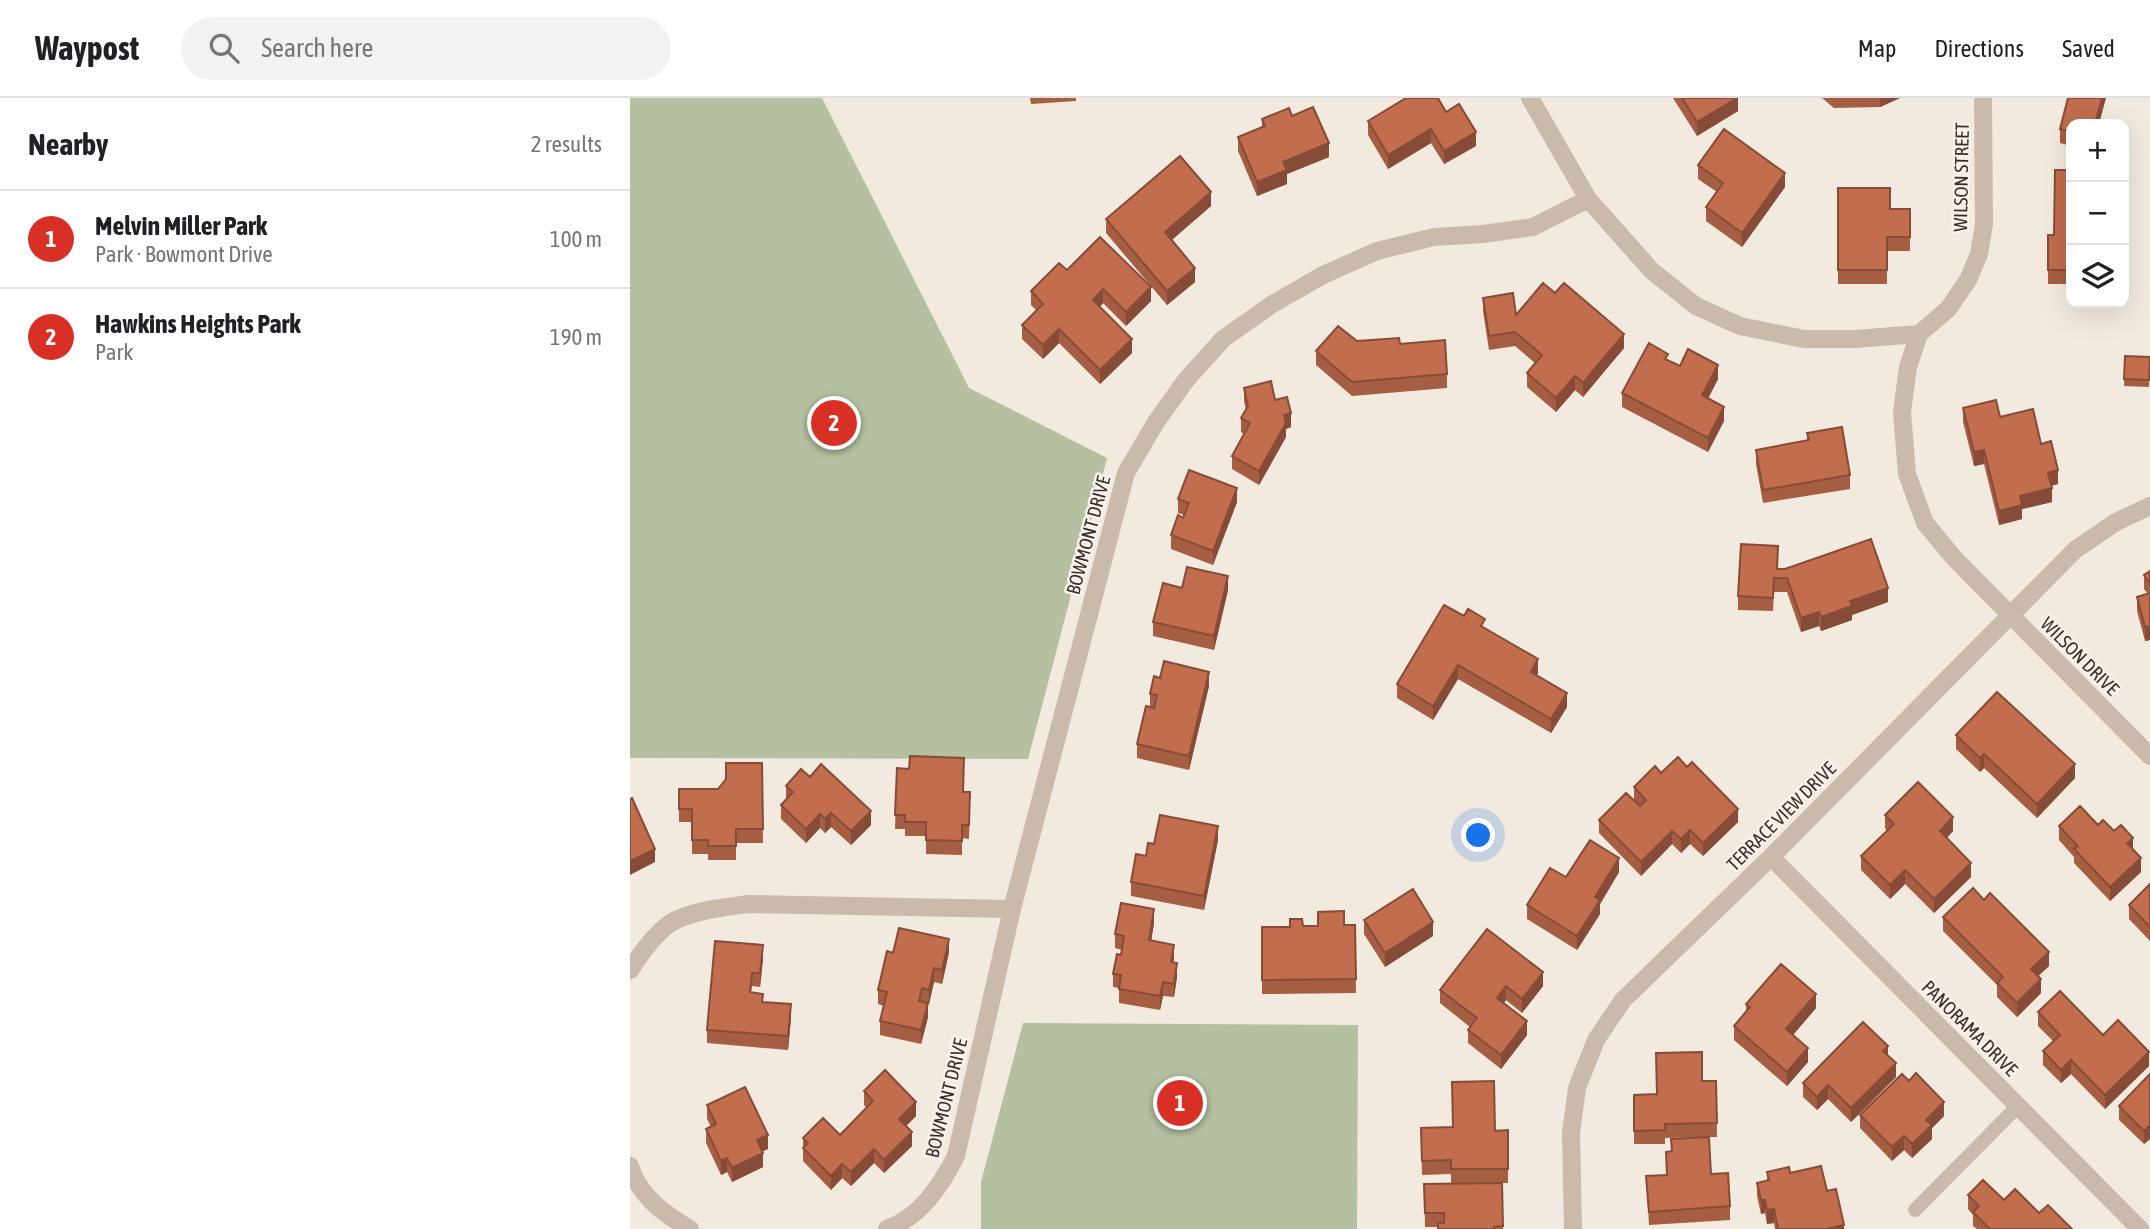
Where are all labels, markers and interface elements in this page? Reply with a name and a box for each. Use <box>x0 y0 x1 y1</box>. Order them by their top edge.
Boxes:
search box <box>181 17 671 80</box>
text: Waypost <box>35 29 139 67</box>
icon: search <box>205 29 243 67</box>
text: Search here <box>261 33 373 63</box>
text: Map <box>1858 35 1896 62</box>
text: Directions <box>1934 35 2024 62</box>
text: Saved <box>2062 35 2115 62</box>
map controls <box>2066 119 2129 308</box>
button: + <box>2066 119 2129 182</box>
street label: WILSON STREET <box>1949 122 1973 232</box>
text: Nearby <box>28 127 108 161</box>
text: 2 results <box>531 131 602 157</box>
button: − <box>2066 182 2129 245</box>
text: Melvin Miller Park <box>95 211 267 241</box>
text: 1 <box>46 226 56 252</box>
text: 100 m <box>550 226 602 252</box>
text: Park · Bowmont Drive <box>95 241 273 267</box>
button: layers <box>2066 245 2129 308</box>
text: Hawkins Heights Park <box>95 309 301 339</box>
text: 2 <box>46 324 56 350</box>
text: 190 m <box>550 324 602 350</box>
text: Park <box>95 339 133 365</box>
pin: 2 <box>811 397 857 449</box>
street label: BOWMONT DRIVE <box>1062 473 1114 597</box>
street label: WILSON DRIVE <box>2036 612 2124 700</box>
street label: TERRACE VIEW DRIVE <box>1722 757 1840 875</box>
your location <box>1461 818 1495 852</box>
street label: PANORAMA DRIVE <box>1918 976 2022 1080</box>
street label: BOWMONT DRIVE <box>921 1036 971 1160</box>
pin: 1 <box>1157 1077 1203 1129</box>

